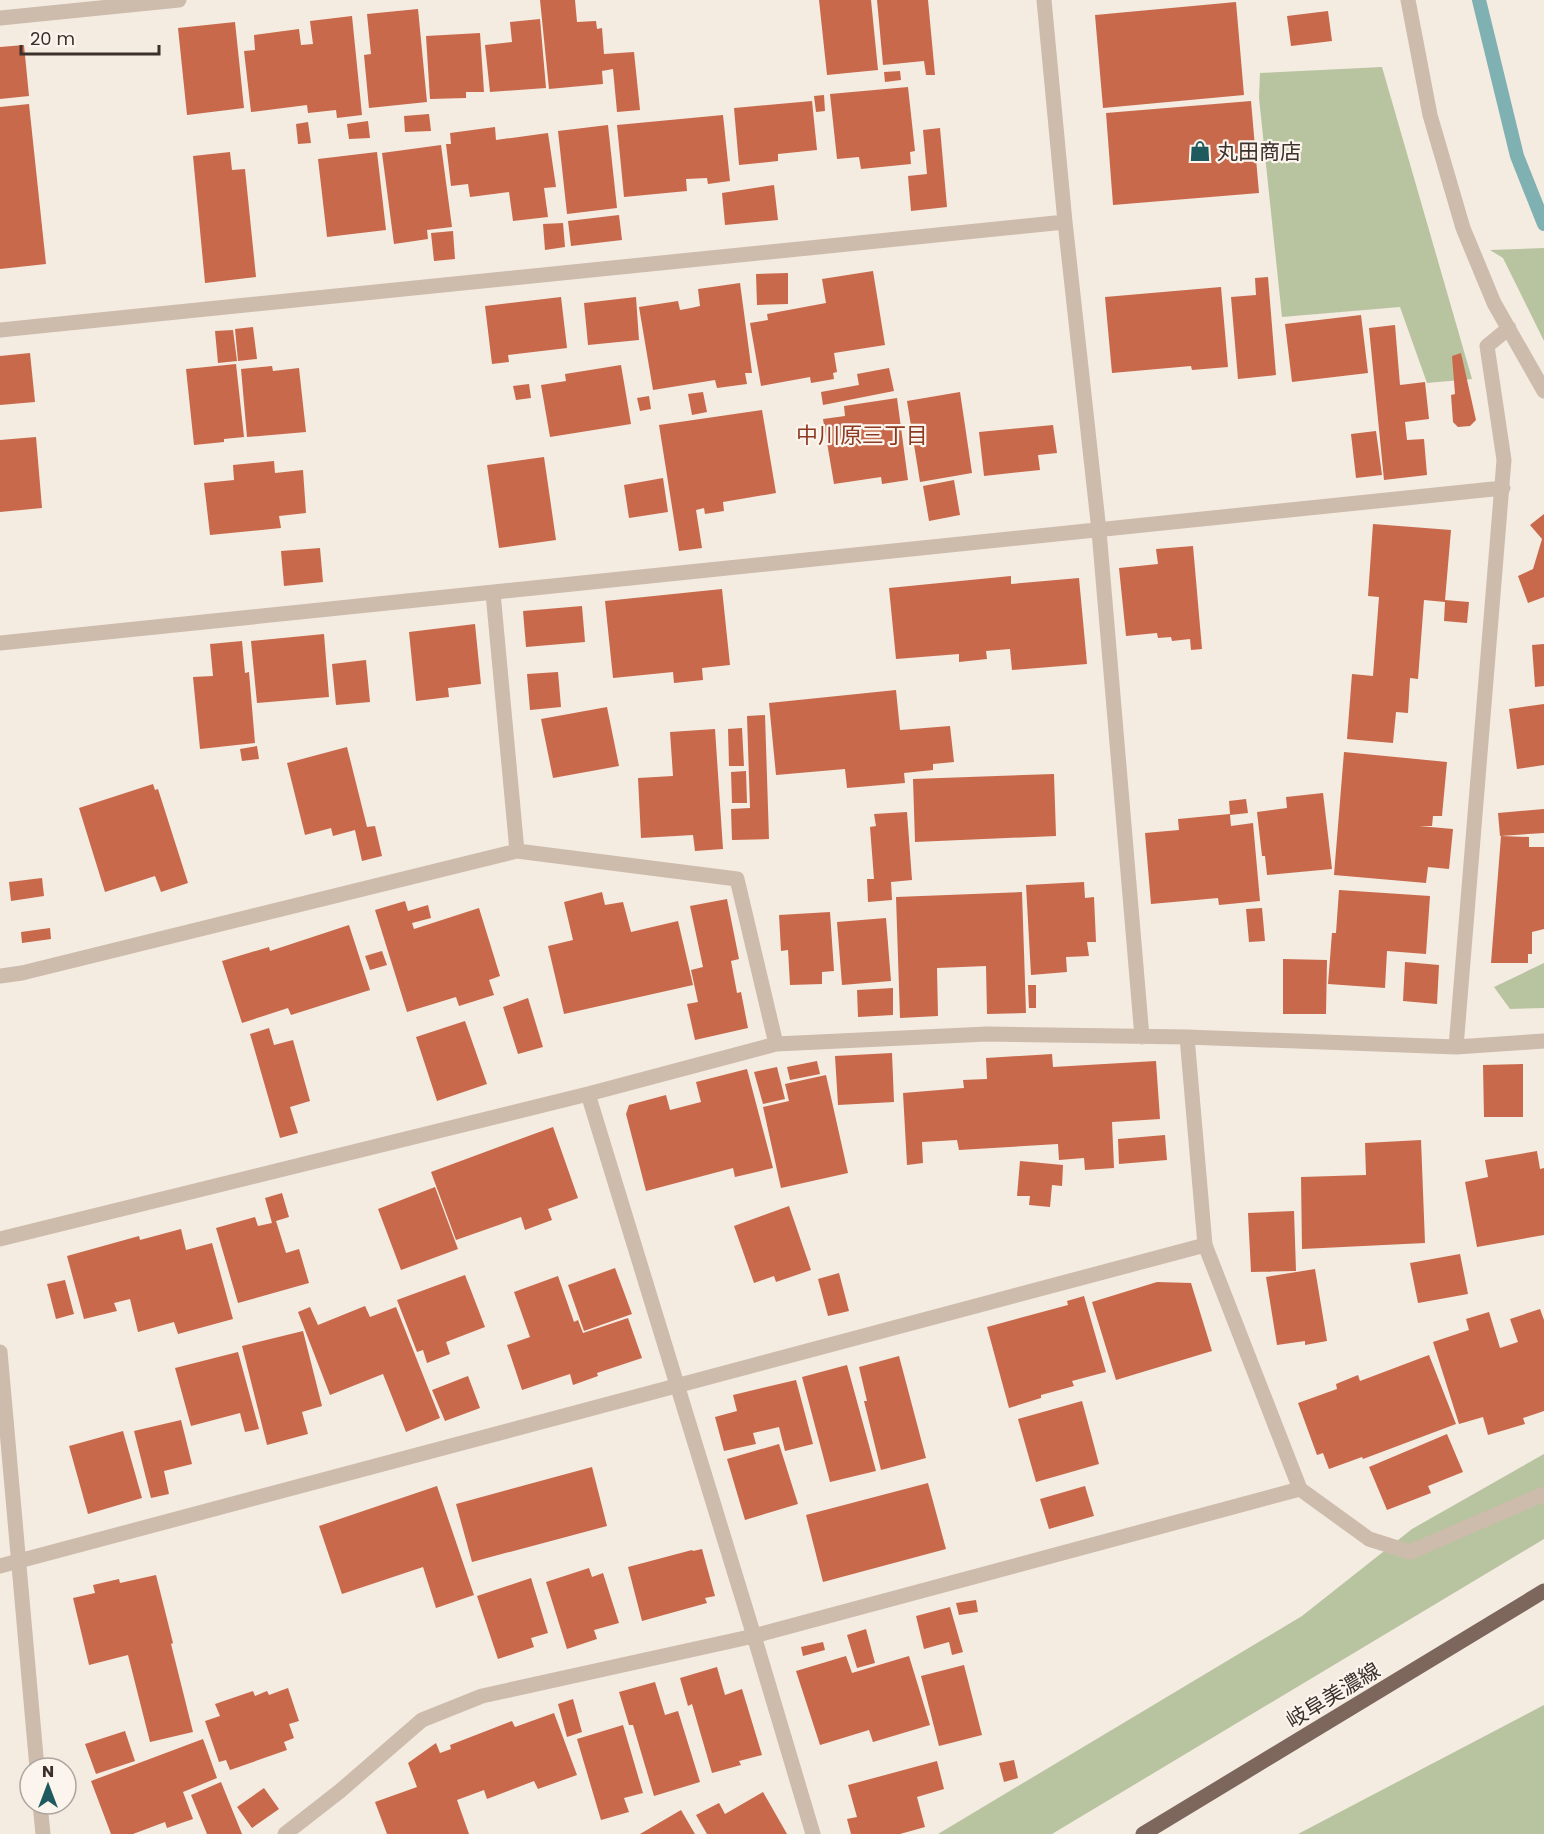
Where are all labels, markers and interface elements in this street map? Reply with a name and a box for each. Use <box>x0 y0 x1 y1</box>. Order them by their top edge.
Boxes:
scale bar <box>21 18 159 56</box>
text: 20 m <box>30 26 75 51</box>
place label: 丸田商店 <box>1217 137 1301 166</box>
shop icon: 丸田商店 <box>1188 139 1212 163</box>
district label: 中川原三丁目 <box>796 420 928 451</box>
street label: 岐阜美濃線 <box>1281 1656 1385 1734</box>
north arrow <box>18 1756 78 1816</box>
text: N <box>42 1760 54 1783</box>

